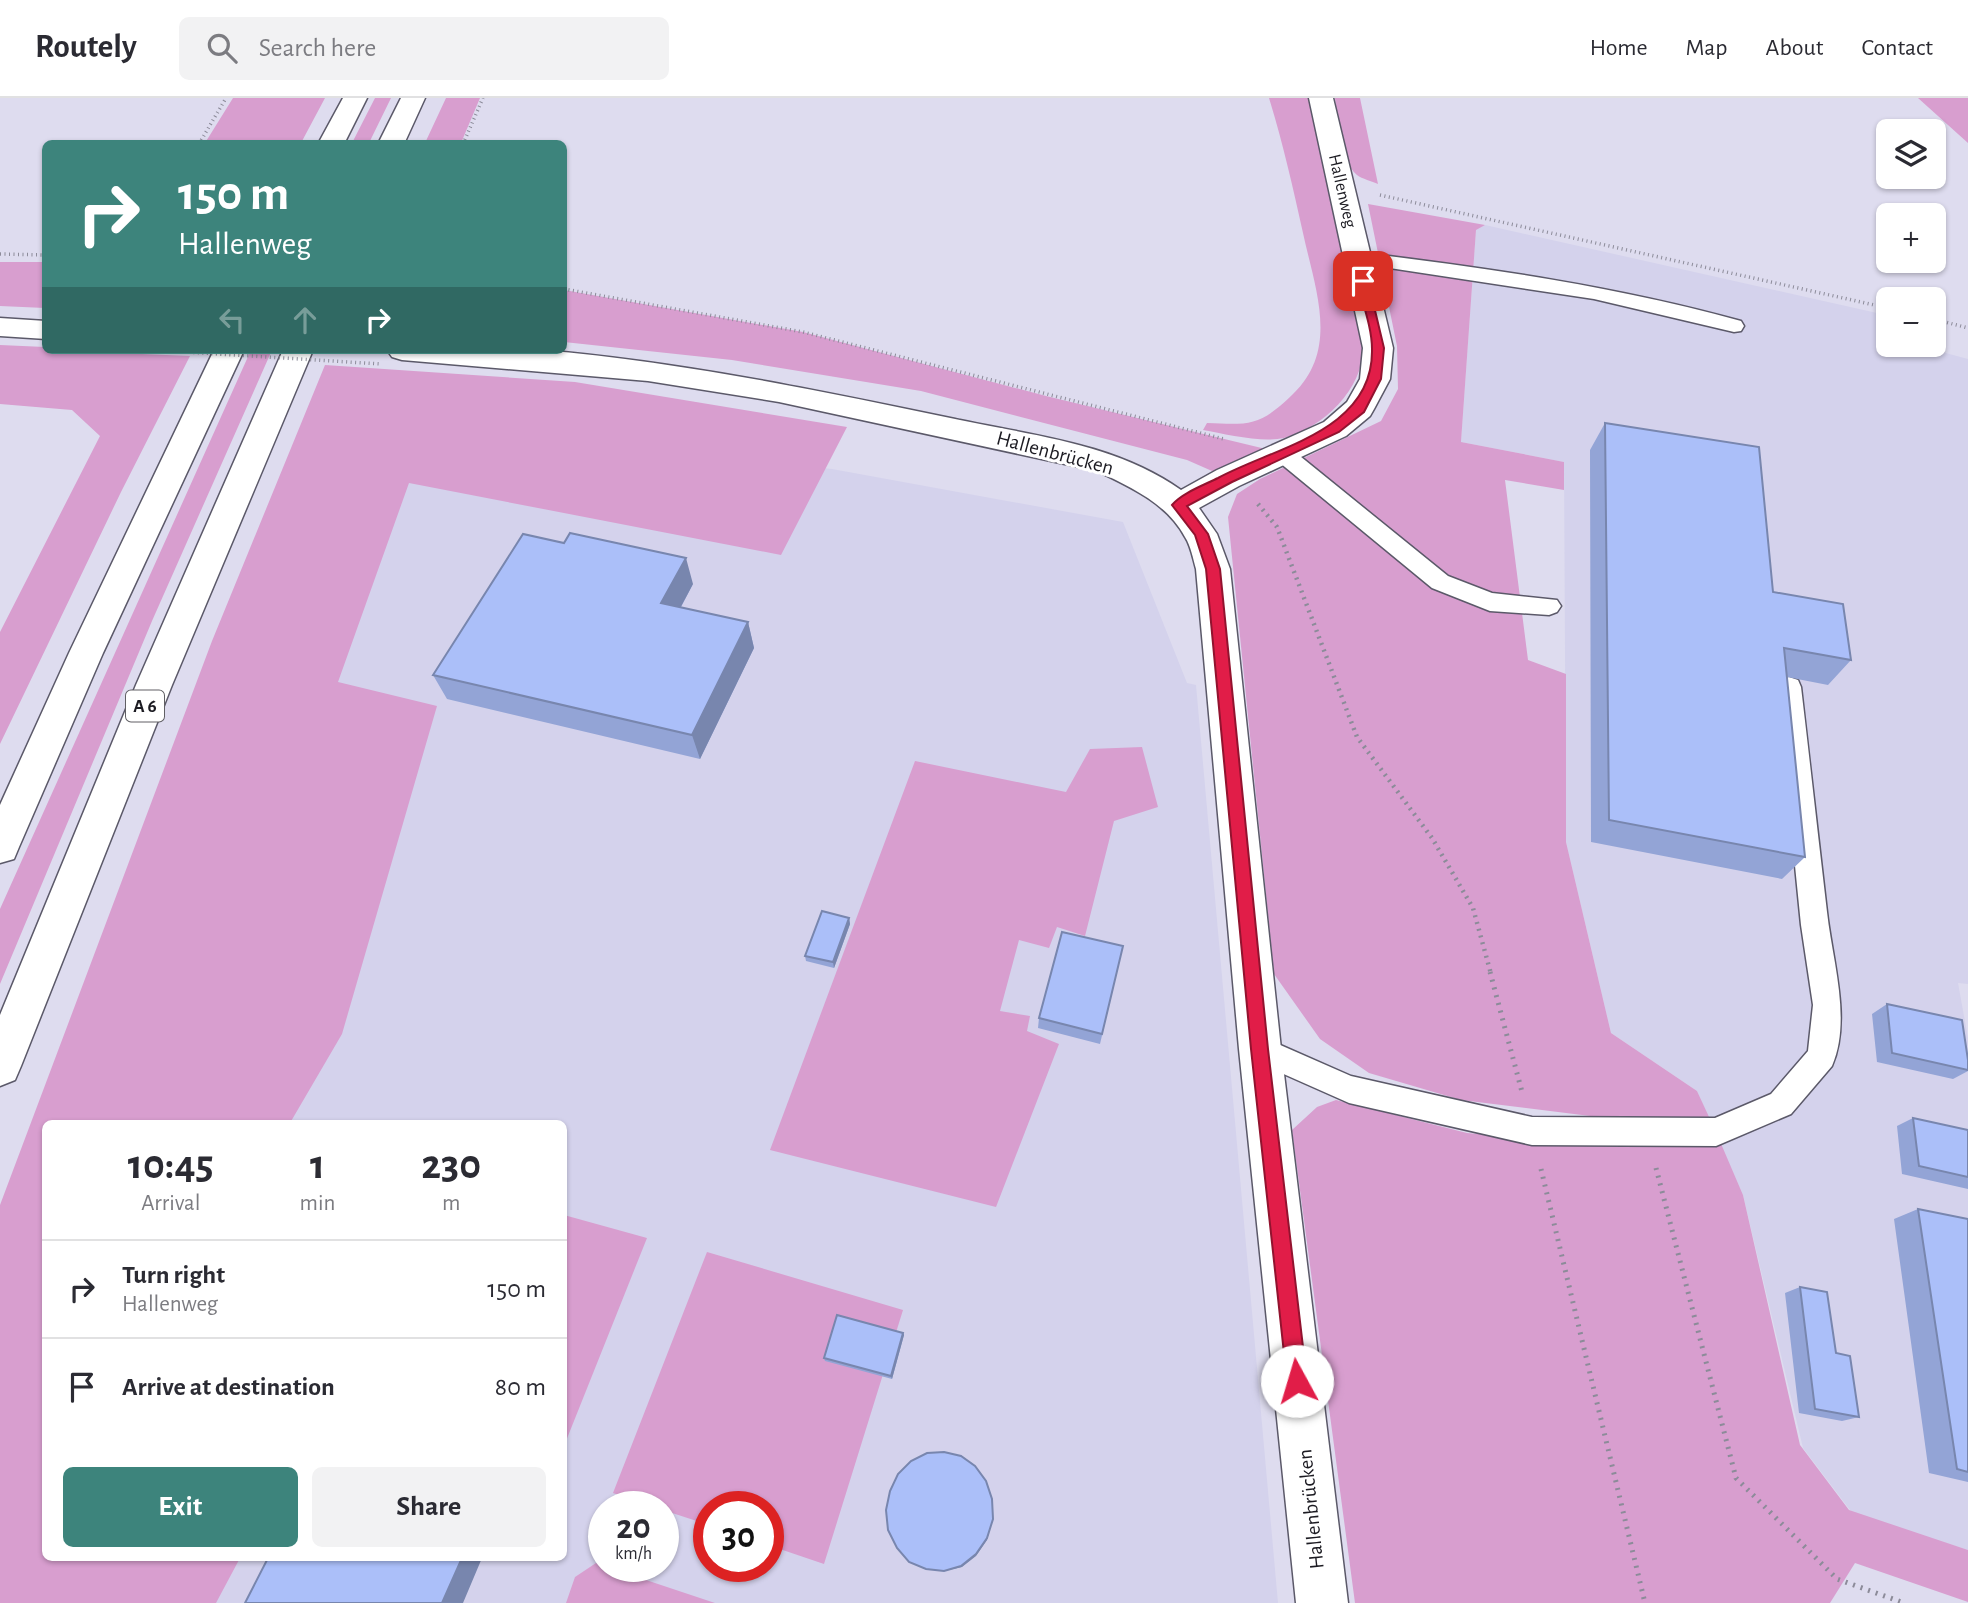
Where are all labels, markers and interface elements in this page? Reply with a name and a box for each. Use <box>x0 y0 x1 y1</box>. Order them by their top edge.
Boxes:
search box <box>179 17 669 80</box>
icon: search <box>203 29 241 67</box>
text: Routely <box>35 31 137 64</box>
text: Search here <box>259 35 376 61</box>
text: Home <box>1590 36 1648 60</box>
text: Map <box>1686 36 1728 60</box>
text: About <box>1766 36 1823 60</box>
text: Contact <box>1861 36 1933 60</box>
map controls <box>1876 119 1946 357</box>
button: layers <box>1876 119 1946 189</box>
street label: Hallenweg <box>1325 152 1359 230</box>
icon: right <box>63 168 154 259</box>
text: 150 m <box>178 170 289 219</box>
button: + <box>1876 203 1946 273</box>
text: Hallenweg <box>178 228 312 260</box>
pin <box>1333 251 1393 311</box>
icon: arrive <box>1344 262 1382 300</box>
button: − <box>1876 287 1946 357</box>
icon: left <box>213 301 251 339</box>
icon: ahead <box>286 301 324 339</box>
icon: right <box>359 301 397 339</box>
street label: Hallenbrücken <box>994 427 1116 479</box>
road number: A 6 <box>126 691 164 722</box>
text: 10:45 <box>128 1144 214 1186</box>
text: 1 <box>310 1144 325 1186</box>
text: 230 <box>421 1144 481 1186</box>
text: Arrival <box>141 1192 200 1215</box>
text: min <box>300 1192 335 1215</box>
text: m <box>442 1192 460 1215</box>
text: Turn right <box>122 1262 225 1288</box>
icon: right <box>63 1270 101 1308</box>
text: 150 m <box>487 1276 546 1302</box>
text: Hallenweg <box>122 1293 218 1316</box>
position arrow <box>1260 1344 1334 1418</box>
icon: arrive <box>63 1368 101 1406</box>
text: Arrive at destination <box>122 1374 335 1400</box>
text: 80 m <box>495 1374 546 1400</box>
street label: Hallenbrücken <box>1294 1448 1328 1570</box>
button: Exit <box>63 1467 298 1547</box>
button: Share <box>312 1467 546 1547</box>
speed limit sign: 30 <box>693 1491 784 1582</box>
text: 20 <box>616 1510 651 1545</box>
text: km/h <box>615 1545 652 1563</box>

